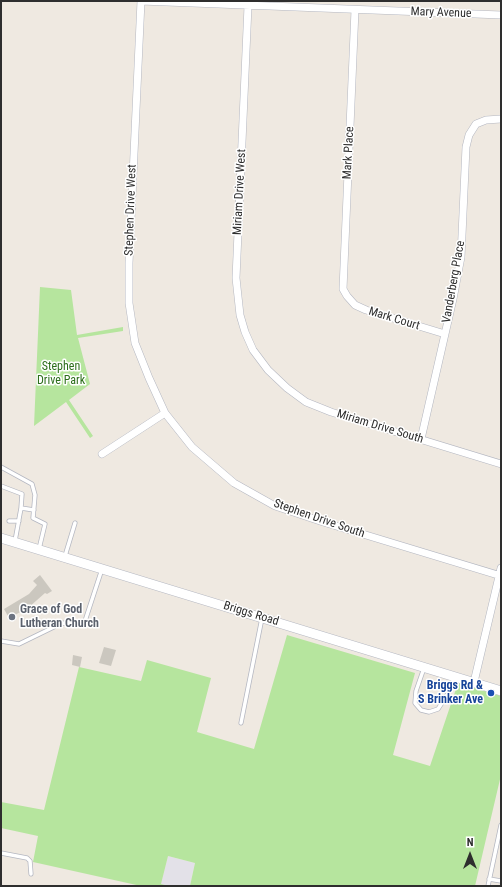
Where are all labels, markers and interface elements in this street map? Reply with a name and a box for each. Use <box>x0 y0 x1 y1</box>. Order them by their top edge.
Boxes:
street label: Mary Avenue <box>410 5 472 21</box>
street label: Mark Place <box>340 126 358 180</box>
street label: Miriam Drive West <box>231 149 249 235</box>
street label: Stephen Drive West <box>122 164 140 256</box>
street label: Vanderberg Place <box>440 240 468 324</box>
street label: Mark Court <box>367 304 421 334</box>
park label: Stephen Drive Park <box>37 360 85 388</box>
street label: Miriam Drive South <box>335 407 425 447</box>
street label: Stephen Drive South <box>272 497 366 541</box>
street label: Briggs Road <box>222 599 280 629</box>
place label: Grace of God Lutheran Church <box>20 603 99 631</box>
marker: Grace of God Lutheran Church <box>7 612 17 622</box>
place label: Briggs Rd & S Brinker Ave <box>418 679 483 707</box>
marker: Briggs Rd & S Brinker Ave <box>486 688 496 698</box>
north arrow <box>450 835 490 875</box>
text: N <box>467 836 473 849</box>

